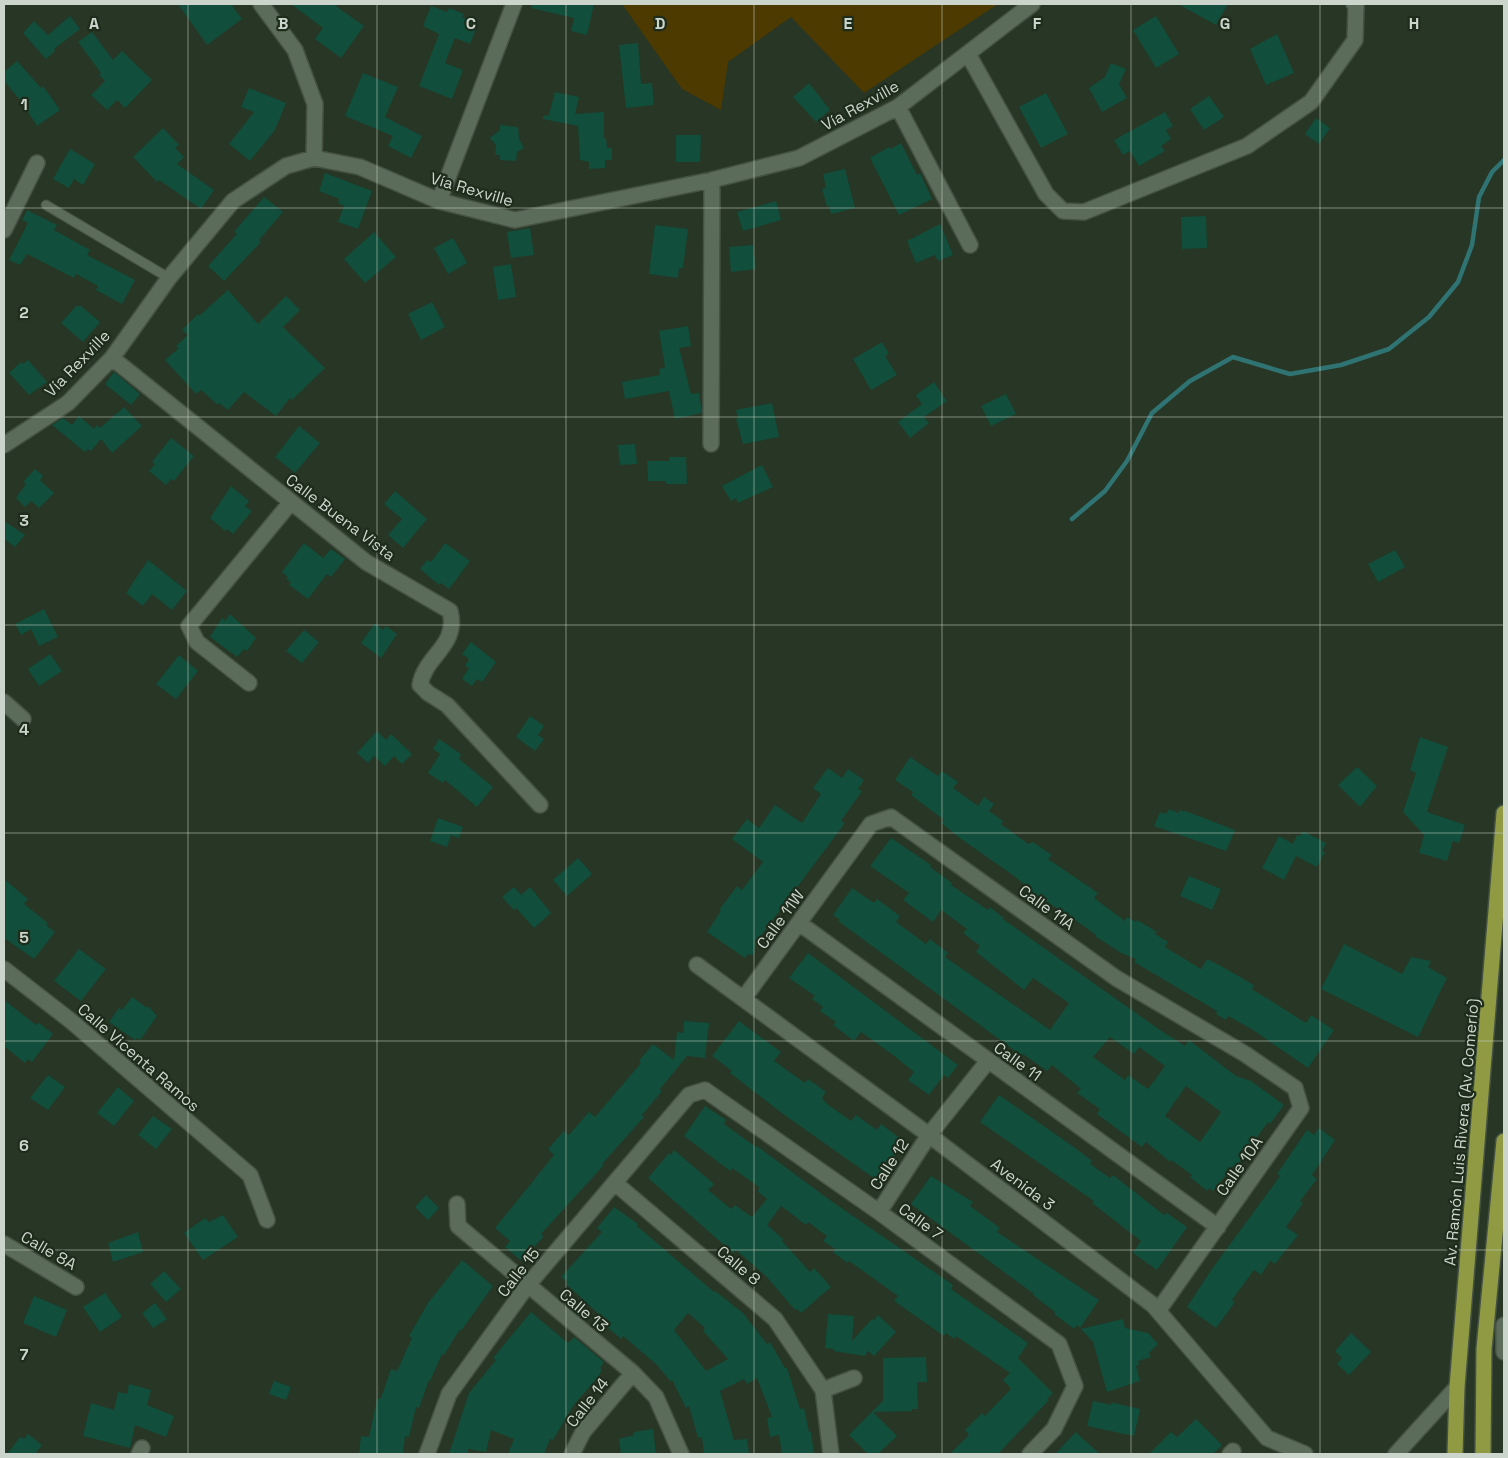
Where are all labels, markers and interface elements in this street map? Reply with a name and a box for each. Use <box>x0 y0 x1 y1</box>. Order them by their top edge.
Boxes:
text: A <box>89 13 99 34</box>
text: B <box>278 13 288 34</box>
text: C <box>466 13 476 34</box>
text: D <box>655 13 665 34</box>
text: E <box>844 13 853 34</box>
text: F <box>1033 13 1042 34</box>
text: G <box>1220 13 1230 34</box>
text: H <box>1409 13 1419 34</box>
street label: Vía Rexville <box>818 76 903 135</box>
text: 1 <box>20 94 28 115</box>
street label: Vía Rexville <box>428 168 516 211</box>
text: 2 <box>19 302 29 323</box>
street label: Vía Rexville <box>40 325 115 401</box>
street label: Calle Buena Vista <box>282 469 400 566</box>
text: 3 <box>19 510 29 531</box>
text: 4 <box>19 719 29 740</box>
street label: Calle 11A <box>1015 880 1079 935</box>
street label: Calle 11W <box>752 886 809 953</box>
text: 5 <box>19 927 29 948</box>
street label: Av. Ramón Luis Rivera (Av. Comerío) <box>1439 997 1484 1267</box>
street label: Calle Vicenta Ramos <box>73 999 204 1116</box>
street label: Calle 11 <box>990 1037 1046 1086</box>
street label: Calle 10A <box>1211 1132 1267 1200</box>
text: 6 <box>19 1135 29 1156</box>
street label: Calle 12 <box>865 1135 914 1194</box>
street label: Avenida 3 <box>987 1154 1059 1215</box>
street label: Calle 7 <box>894 1198 947 1245</box>
street label: Calle 8A <box>17 1226 80 1275</box>
street label: Calle 8 <box>712 1241 765 1290</box>
street label: Calle 15 <box>493 1243 544 1301</box>
street label: Calle 13 <box>555 1284 612 1337</box>
text: 7 <box>20 1344 29 1365</box>
street label: Calle 14 <box>561 1373 613 1431</box>

